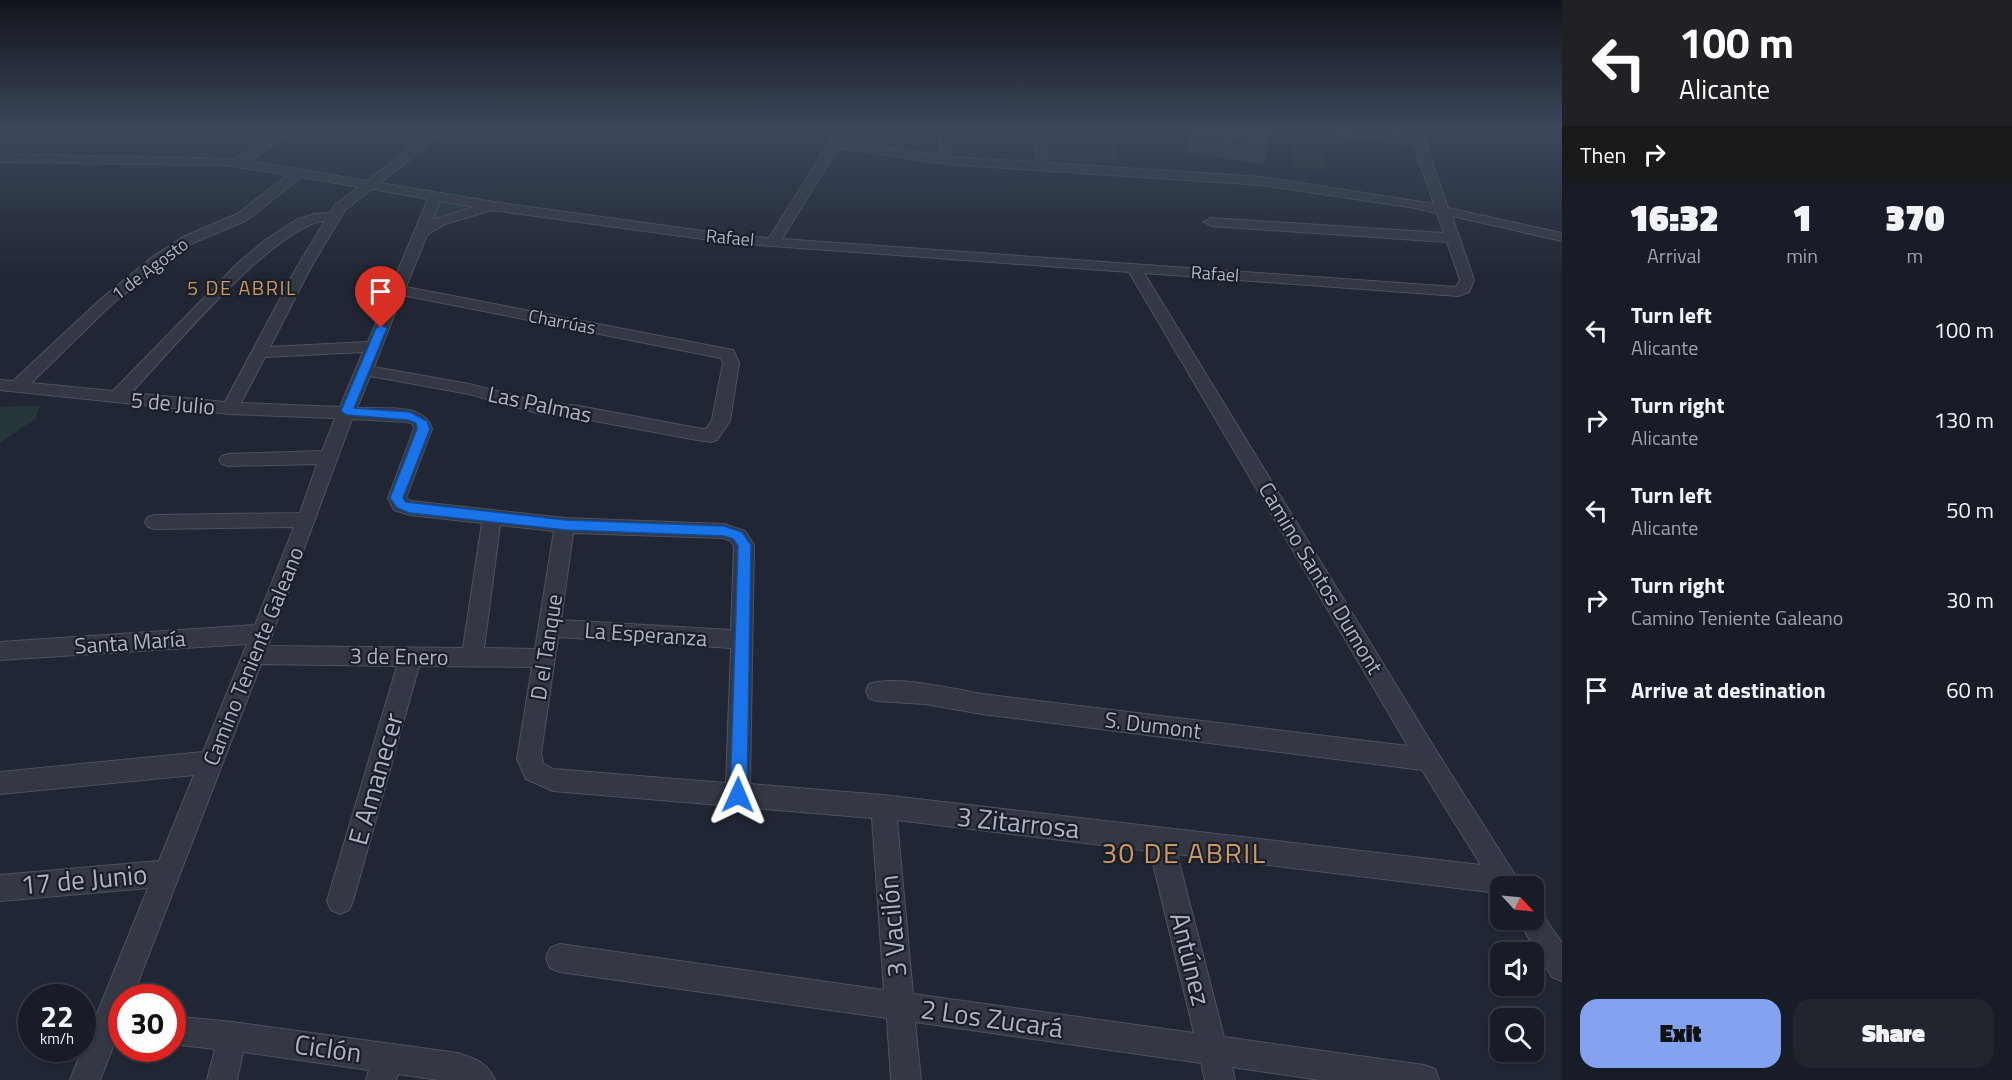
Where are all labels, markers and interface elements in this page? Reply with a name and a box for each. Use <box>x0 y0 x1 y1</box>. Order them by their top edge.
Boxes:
text: 100 m <box>1679 10 1794 74</box>
icon: left <box>1580 24 1658 102</box>
text: Alicante <box>1679 68 1770 109</box>
text: Then <box>1580 138 1626 172</box>
icon: right <box>1638 138 1671 171</box>
text: 16:32 <box>1629 190 1719 245</box>
text: 1 <box>1792 190 1812 245</box>
text: 370 <box>1885 190 1945 245</box>
street label: Rafael <box>705 222 755 253</box>
street label: 1 de Agosto <box>106 231 194 307</box>
text: Arrival <box>1647 240 1701 271</box>
text: min <box>1786 240 1818 271</box>
text: m <box>1907 240 1923 271</box>
street label: Rafael <box>1190 258 1240 289</box>
pin <box>355 266 406 328</box>
district label: 5 DE ABRIL <box>187 272 297 303</box>
icon: arrive <box>364 275 397 308</box>
text: Turn left <box>1631 298 1712 332</box>
street label: Charrúas <box>526 302 598 341</box>
text: 100 m <box>1934 313 1994 347</box>
icon: left <box>1580 314 1613 347</box>
text: Alicante <box>1631 332 1698 363</box>
street label: Las Palmas <box>485 376 595 432</box>
street label: 5 de Julio <box>130 382 216 424</box>
text: Turn right <box>1631 388 1725 422</box>
text: 130 m <box>1934 403 1994 437</box>
icon: right <box>1580 404 1613 437</box>
text: Alicante <box>1631 422 1698 453</box>
street label: Camino Santos Dumont <box>1250 475 1392 681</box>
text: Turn left <box>1631 478 1712 512</box>
text: 50 m <box>1946 493 1994 527</box>
icon: left <box>1580 494 1613 527</box>
text: Alicante <box>1631 512 1698 543</box>
street label: Camino Teniente Galeano <box>193 541 313 771</box>
text: Turn right <box>1631 568 1725 602</box>
text: 30 m <box>1946 583 1994 617</box>
icon: right <box>1580 584 1613 617</box>
street label: D el Tanque <box>521 592 571 702</box>
text: Camino Teniente Galeano <box>1631 602 1843 633</box>
street label: La Esperanza <box>583 613 709 655</box>
street label: Santa María <box>73 621 187 663</box>
street label: 3 de Enero <box>349 638 449 674</box>
text: Arrive at destination <box>1631 673 1826 707</box>
text: 60 m <box>1946 673 1994 707</box>
icon: arrive <box>1580 674 1613 707</box>
street label: S. Dumont <box>1103 702 1203 748</box>
street label: E Amanecer <box>336 708 413 850</box>
position arrow <box>706 763 770 827</box>
street label: 3 Zitarrosa <box>955 795 1082 848</box>
district label: 30 DE ABRIL <box>1101 831 1267 874</box>
street label: 17 de Junio <box>19 853 149 904</box>
street label: 3 Vacilón <box>867 873 916 979</box>
north arrow <box>1490 876 1544 930</box>
map controls <box>1490 876 1544 1062</box>
street label: Antúnez <box>1160 908 1223 1010</box>
button: sound <box>1490 942 1544 996</box>
speed limit sign: 30 <box>108 984 186 1062</box>
street label: 2 Los Zucará <box>918 987 1066 1048</box>
text: 22 <box>40 993 74 1039</box>
button: Exit <box>1580 999 1781 1068</box>
button: Share <box>1793 999 1994 1068</box>
button: search <box>1490 1008 1544 1062</box>
street label: Ciclón <box>292 1023 364 1073</box>
text: km/h <box>40 1027 74 1050</box>

